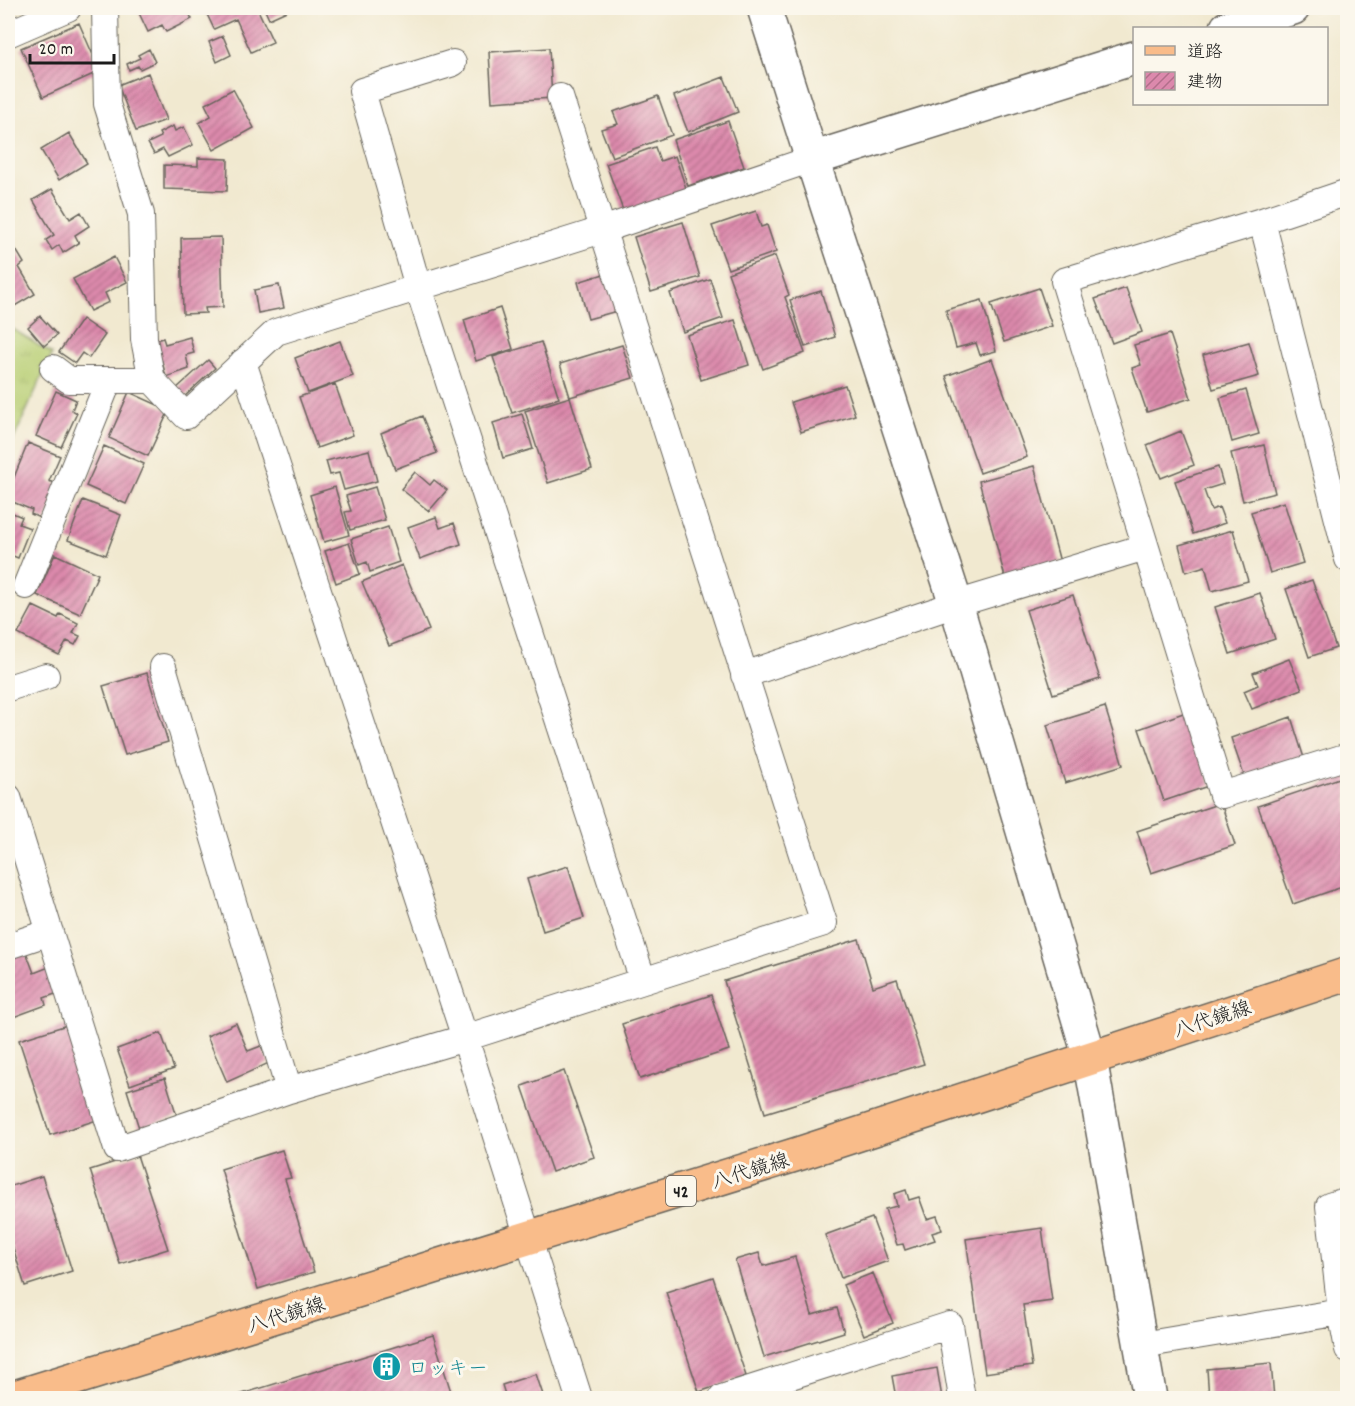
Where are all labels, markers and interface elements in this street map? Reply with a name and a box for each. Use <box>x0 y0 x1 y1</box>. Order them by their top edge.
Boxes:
scale bar <box>30 27 114 65</box>
legend <box>1133 27 1328 105</box>
text: 20 m <box>39 38 73 63</box>
text: 道路 <box>1187 41 1223 66</box>
text: 建物 <box>1187 71 1223 96</box>
street label: 八代鏡線 <box>1171 995 1255 1047</box>
street label: 八代鏡線 <box>709 1148 793 1198</box>
road number: 42 <box>666 1176 696 1206</box>
street label: 八代鏡線 <box>245 1292 329 1342</box>
building icon: ロッキー <box>371 1351 403 1383</box>
place label: ロッキー <box>408 1356 488 1384</box>

